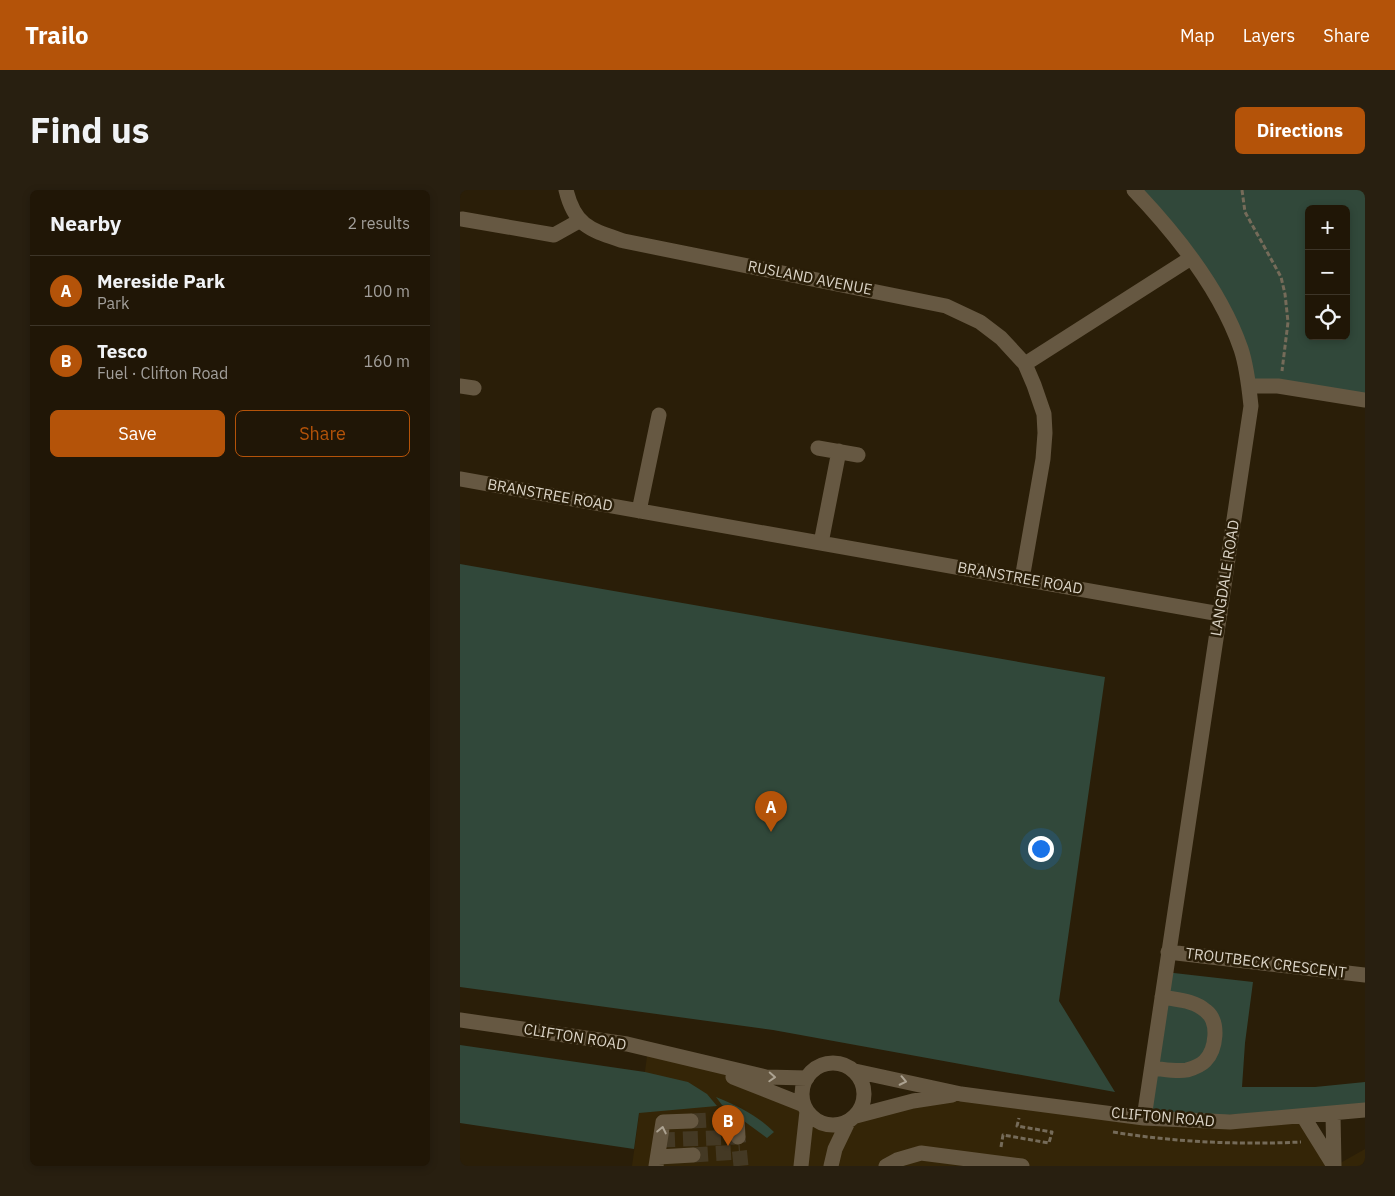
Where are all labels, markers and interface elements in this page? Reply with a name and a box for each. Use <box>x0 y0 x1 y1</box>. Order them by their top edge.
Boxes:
text: Trailo <box>25 19 89 51</box>
text: Map <box>1180 24 1215 47</box>
text: Layers <box>1243 24 1295 47</box>
text: Share <box>1323 24 1370 47</box>
text: Find us <box>30 107 149 153</box>
button: Directions <box>1235 107 1365 154</box>
map controls <box>1305 205 1350 340</box>
button: + <box>1305 205 1350 250</box>
text: Nearby <box>50 209 121 237</box>
text: 2 results <box>347 213 410 233</box>
button: − <box>1305 250 1350 295</box>
street label: RUSLAND AVENUE <box>746 256 874 299</box>
text: Mereside Park <box>97 269 225 293</box>
text: A <box>61 281 71 301</box>
text: 100 m <box>363 281 410 301</box>
text: Park <box>97 293 129 313</box>
button: locate <box>1305 295 1350 340</box>
text: Tesco <box>97 339 148 363</box>
text: B <box>61 351 71 371</box>
text: 160 m <box>363 351 410 371</box>
text: Fuel · Clifton Road <box>97 363 228 383</box>
button: Save <box>50 410 225 457</box>
button: Share <box>235 410 410 457</box>
street label: BRANSTREE ROAD <box>486 474 614 515</box>
street label: LANGDALE ROAD <box>1206 519 1243 637</box>
street label: BRANSTREE ROAD <box>956 557 1084 598</box>
pin: A <box>755 791 787 832</box>
your location <box>1028 836 1054 862</box>
street label: TROUTBECK CRESCENT <box>1185 943 1348 982</box>
street label: CLIFTON ROAD <box>522 1019 628 1054</box>
one-way arrow <box>768 1072 776 1082</box>
one-way arrow <box>898 1076 907 1086</box>
street label: CLIFTON ROAD <box>1111 1103 1216 1130</box>
pin: B <box>712 1105 744 1146</box>
one-way arrow <box>656 1126 667 1135</box>

